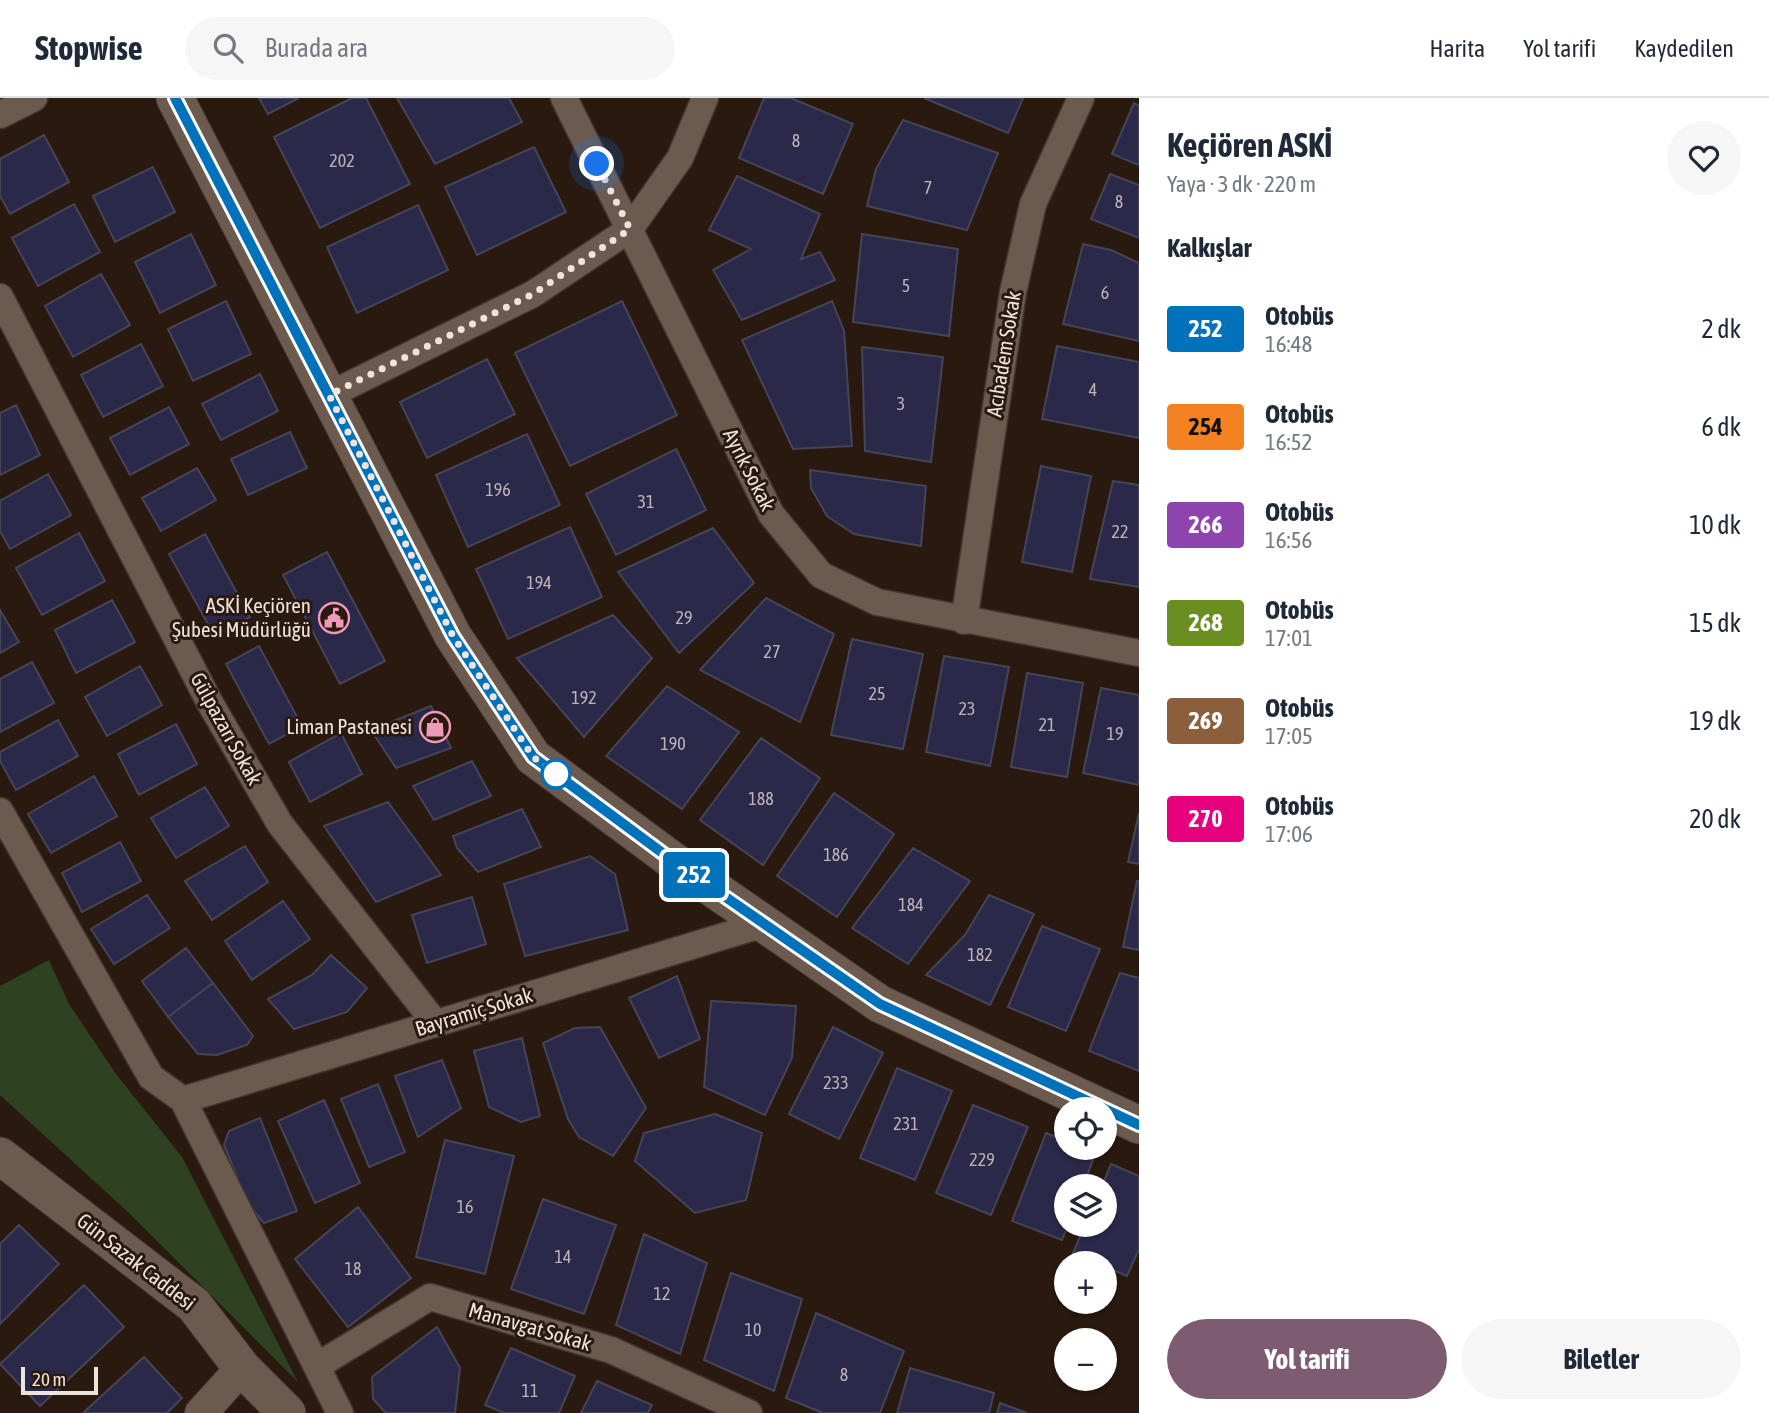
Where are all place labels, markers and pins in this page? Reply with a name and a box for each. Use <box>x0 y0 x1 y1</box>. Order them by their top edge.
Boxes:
place label: ASKİ Keçiören Şubesi Müdürlüğü <box>172 593 311 641</box>
public building icon: ASKİ Keçiören Şubesi Müdürlüğü <box>317 601 351 635</box>
shop icon: Liman Pastanesi <box>418 710 452 744</box>
place label: Liman Pastanesi <box>286 714 412 738</box>
unlabelled marker <box>541 759 571 789</box>

